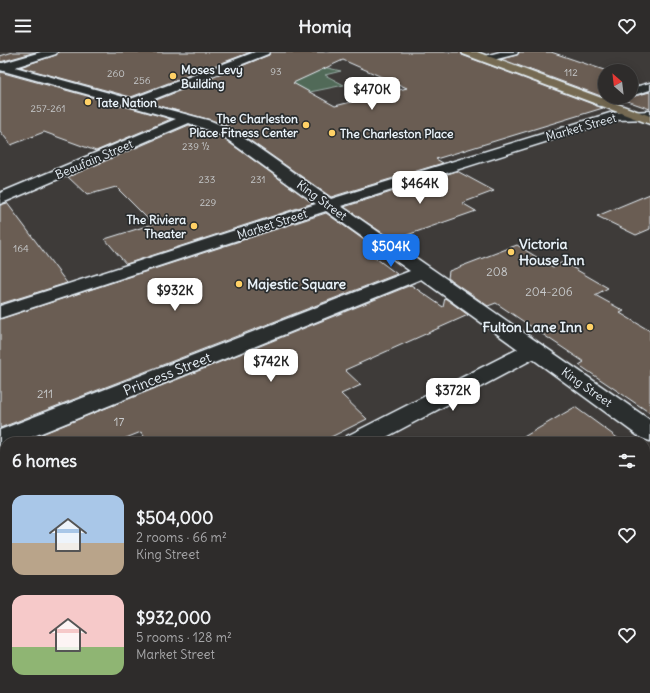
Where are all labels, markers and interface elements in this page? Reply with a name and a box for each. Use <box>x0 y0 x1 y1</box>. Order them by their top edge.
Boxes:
icon: menu <box>12 15 34 37</box>
text: Homiq <box>299 15 351 38</box>
icon: heart <box>616 15 638 37</box>
place label: Moses Levy Building <box>181 62 243 92</box>
north arrow <box>598 64 638 104</box>
map controls <box>598 64 638 104</box>
house number: 93 <box>270 65 282 78</box>
house number: 112 <box>564 66 578 79</box>
house number: 260 <box>107 67 125 80</box>
marker: Moses Levy Building <box>168 71 178 81</box>
house number: 256 <box>134 74 151 87</box>
pin: $470K <box>344 77 400 111</box>
text: $470K <box>353 81 391 98</box>
place label: Tate Nation <box>96 95 157 110</box>
marker: Tate Nation <box>83 97 93 107</box>
house number: 257-261 <box>31 102 65 115</box>
street label: Market Street <box>544 110 618 144</box>
place label: The Charleston Place Fitness Center <box>189 111 298 140</box>
marker: The Charleston Place Fitness Center <box>301 120 311 130</box>
place label: The Charleston Place <box>340 126 454 141</box>
marker: The Charleston Place <box>327 128 337 138</box>
street label: Beaufain Street <box>53 136 135 182</box>
house number: 239 ½ <box>182 140 210 153</box>
pin: $464K <box>392 171 448 205</box>
house number: 233 <box>199 173 216 186</box>
house number: 231 <box>250 173 266 186</box>
text: $464K <box>401 175 439 192</box>
street label: King Street <box>294 177 350 223</box>
house number: 229 <box>200 196 217 209</box>
street label: Market Street <box>235 206 309 242</box>
place label: The Riviera Theater <box>127 212 186 241</box>
marker: The Riviera Theater <box>189 221 199 231</box>
pin: $504K <box>363 234 419 268</box>
place label: Victoria House Inn <box>519 235 585 269</box>
text: $504K <box>372 238 410 255</box>
house number: 164 <box>13 242 29 255</box>
marker: Victoria House Inn <box>506 247 516 257</box>
house number: 208 <box>486 264 508 279</box>
place label: Majestic Square <box>247 275 347 293</box>
pin: $932K <box>147 278 203 312</box>
marker: Majestic Square <box>234 279 244 289</box>
text: $932K <box>156 282 194 299</box>
house number: 204-206 <box>525 284 573 299</box>
place label: Fulton Lane Inn <box>483 318 582 336</box>
marker: Fulton Lane Inn <box>585 322 595 332</box>
street label: Princess Street <box>120 348 214 400</box>
pin: $742K <box>243 349 299 383</box>
text: $742K <box>253 353 289 370</box>
street label: King Street <box>559 364 615 410</box>
pin: $372K <box>425 378 481 412</box>
text: $372K <box>435 382 471 399</box>
house number: 211 <box>37 386 53 401</box>
house number: 17 <box>114 414 124 429</box>
text: 6 homes <box>12 450 77 472</box>
icon: filters <box>616 450 638 472</box>
text: $504,000 <box>136 507 213 529</box>
icon: home <box>44 511 92 559</box>
icon: heart <box>616 524 638 546</box>
text: 2 rooms · 66 m² <box>136 529 227 546</box>
text: King Street <box>136 546 200 563</box>
text: $932,000 <box>136 607 211 629</box>
icon: home <box>44 611 92 659</box>
icon: heart <box>616 624 638 646</box>
text: 5 rooms · 128 m² <box>136 629 232 646</box>
text: Market Street <box>136 646 215 663</box>

